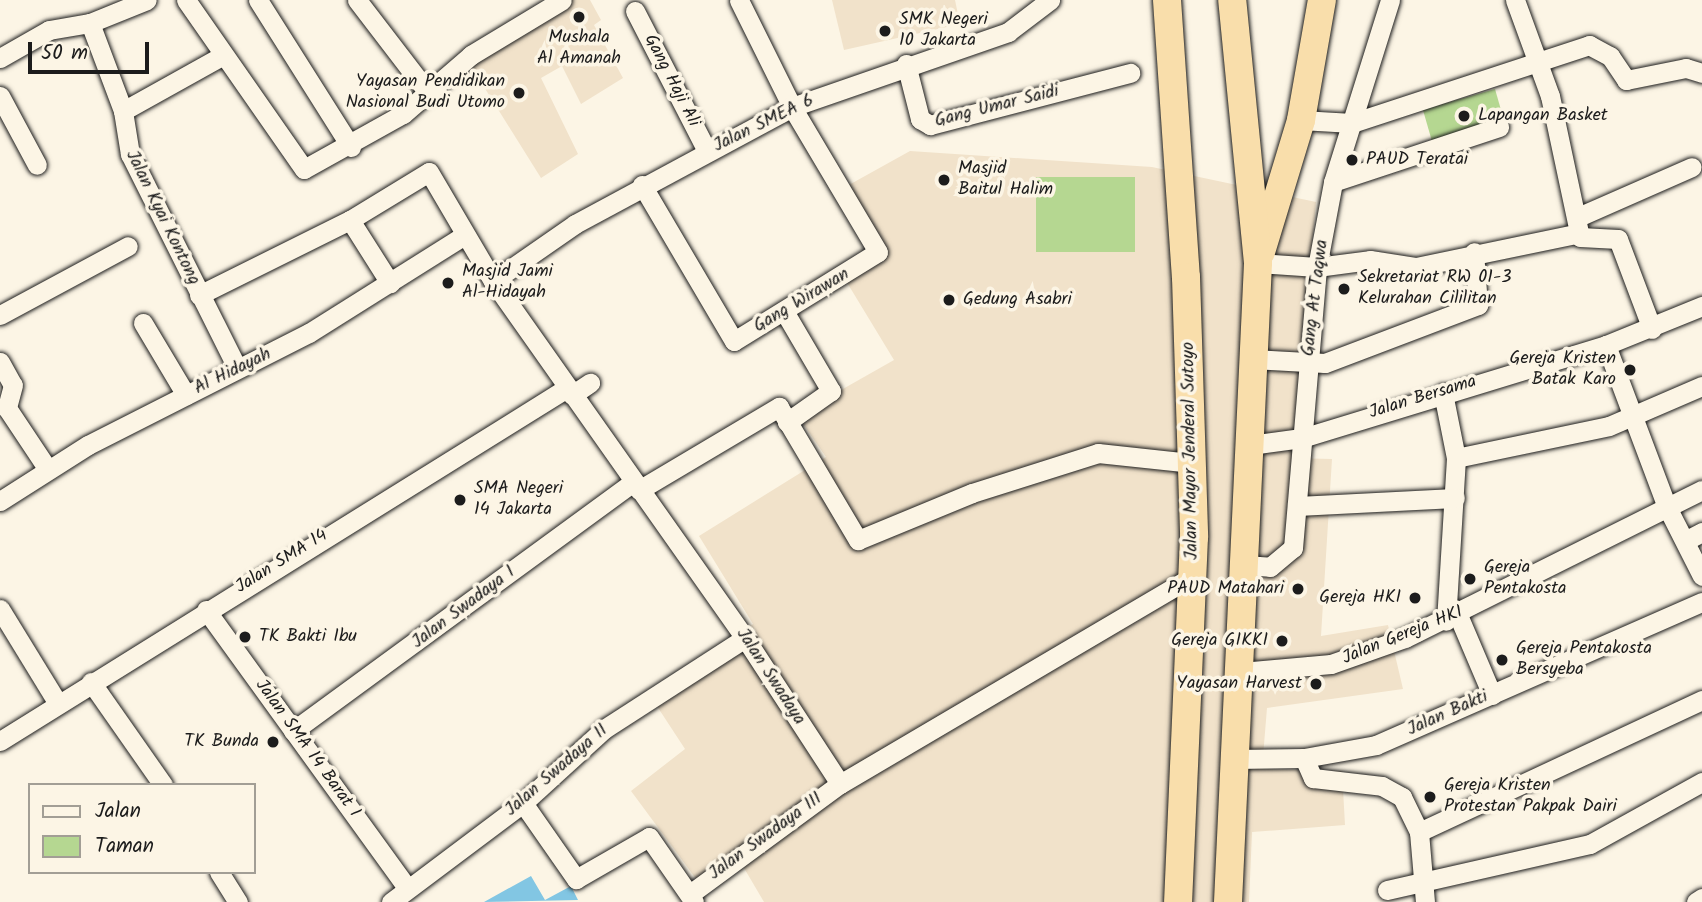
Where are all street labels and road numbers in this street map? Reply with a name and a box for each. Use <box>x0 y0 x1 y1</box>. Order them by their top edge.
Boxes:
street label: Gang Haji Ali <box>638 31 704 131</box>
street label: Gang Umar Saidi <box>933 81 1061 133</box>
street label: Jalan SMEA 6 <box>710 90 818 158</box>
street label: Jalan Kyai Kontong <box>120 147 204 289</box>
street label: Gang At Taqwa <box>1298 239 1334 357</box>
street label: Gang Wirawan <box>750 264 854 338</box>
street label: Jalan Mayor Jenderal Sutoyo <box>1178 342 1204 560</box>
street label: Al Hidayah <box>191 344 275 400</box>
street label: Jalan Bersama <box>1367 371 1479 425</box>
street label: Jalan SMA 14 <box>232 525 332 599</box>
street label: Jalan Swadaya I <box>408 562 520 654</box>
street label: Jalan Gereja HKI <box>1340 602 1466 670</box>
street label: Jalan Swadaya <box>731 625 809 729</box>
street label: Jalan SMA 14 Barat I <box>250 676 364 822</box>
street label: Jalan Bakti <box>1404 687 1492 741</box>
street label: Jalan Swadaya II <box>501 720 613 822</box>
street label: Jalan Swadaya III <box>705 789 827 885</box>

